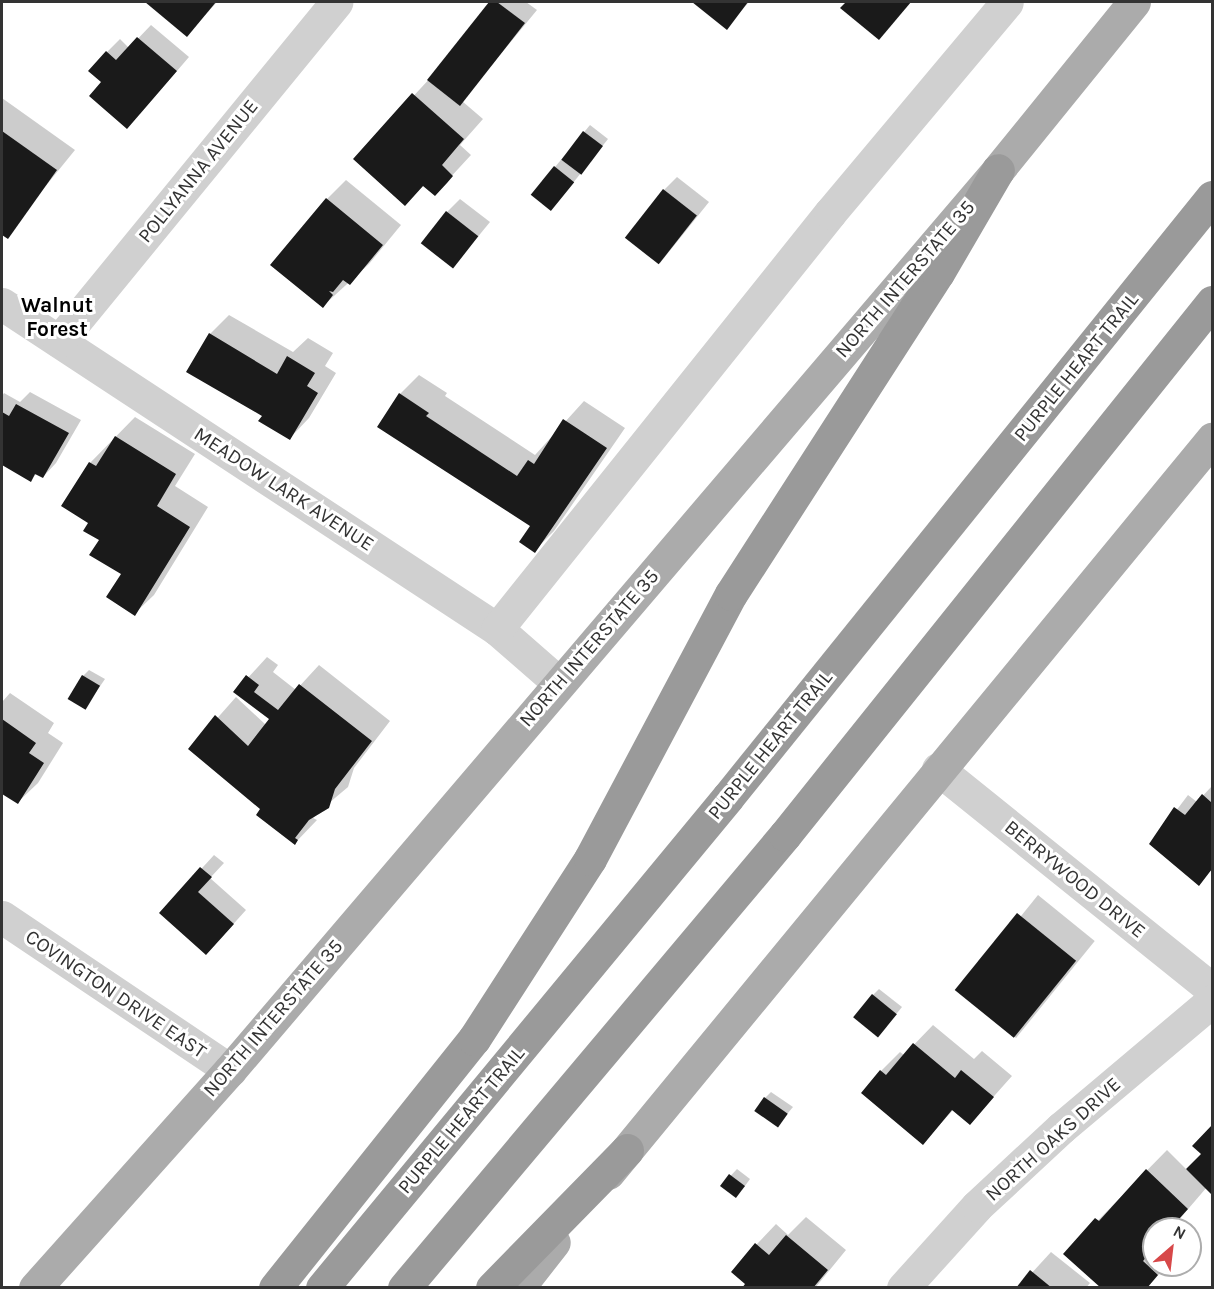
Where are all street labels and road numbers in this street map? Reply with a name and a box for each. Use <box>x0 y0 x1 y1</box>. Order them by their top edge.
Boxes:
street label: POLLYANNA AVENUE <box>133 95 263 247</box>
street label: NORTH INTERSTATE 35 <box>830 195 980 363</box>
street label: PURPLE HEART TRAIL <box>1009 288 1143 446</box>
street label: MEADOW LARK AVENUE <box>189 422 379 556</box>
street label: NORTH INTERSTATE 35 <box>514 564 664 732</box>
street label: PURPLE HEART TRAIL <box>703 666 837 824</box>
street label: BERRYWOOD DRIVE <box>1000 815 1150 943</box>
street label: COVINGTON DRIVE EAST <box>21 925 211 1063</box>
street label: NORTH INTERSTATE 35 <box>198 934 348 1102</box>
street label: PURPLE HEART TRAIL <box>392 1042 530 1198</box>
street label: NORTH OAKS DRIVE <box>980 1072 1126 1206</box>

